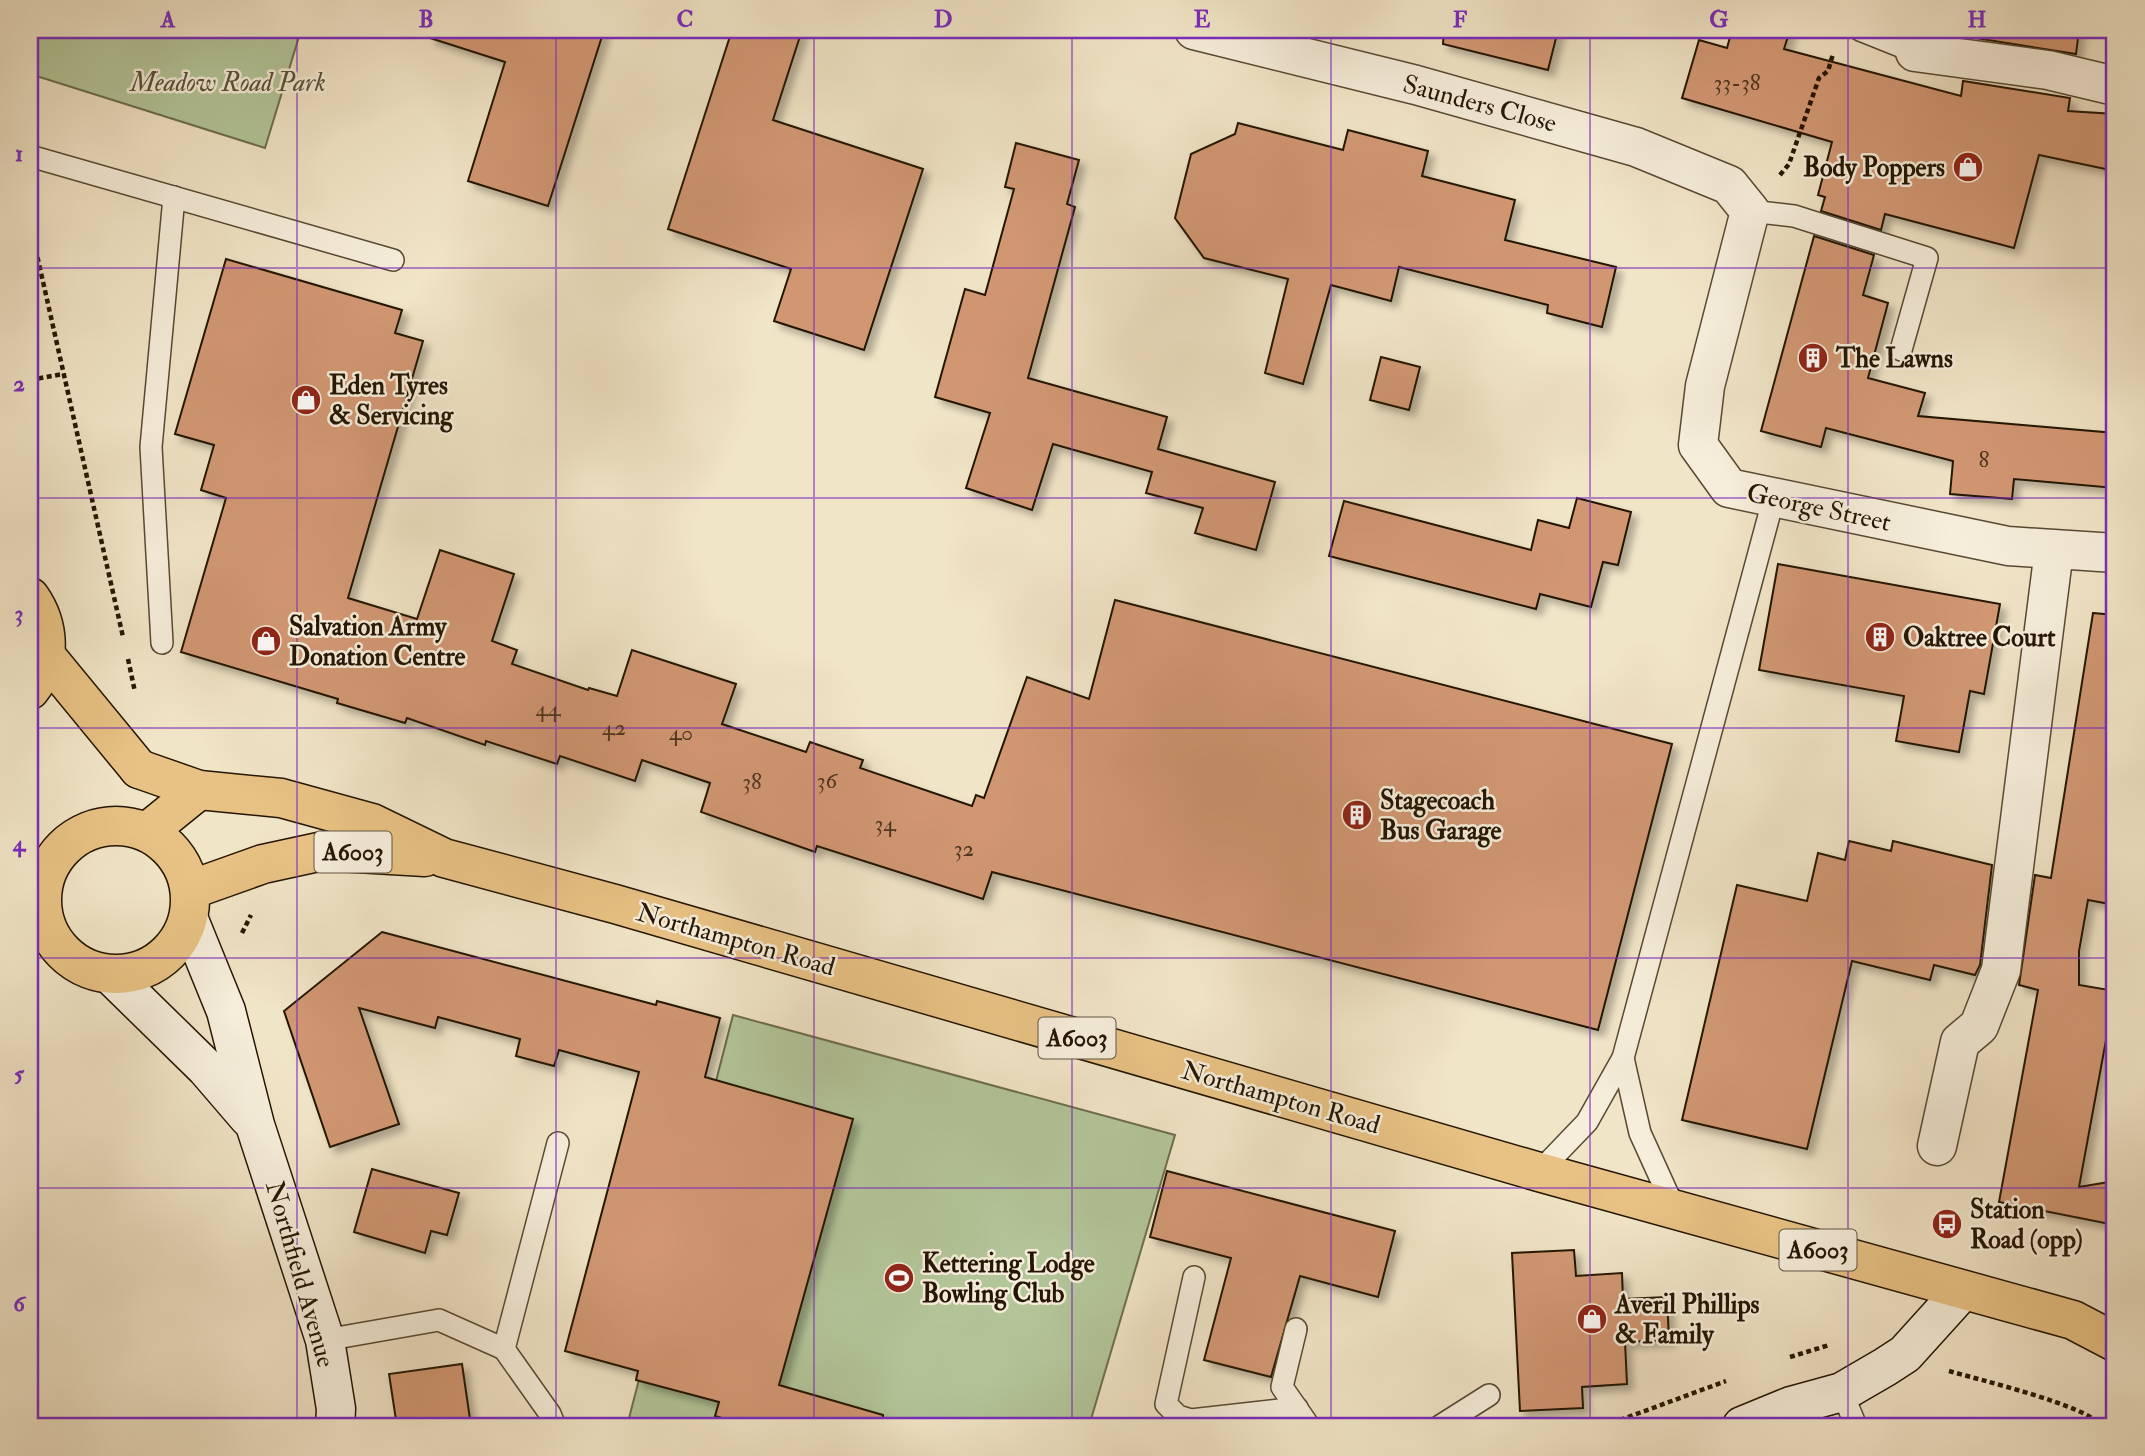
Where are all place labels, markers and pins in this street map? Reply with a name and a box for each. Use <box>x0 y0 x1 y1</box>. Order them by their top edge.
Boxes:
shop icon: Body Poppers <box>1951 150 1985 184</box>
place label: Body Poppers <box>1803 152 1945 185</box>
building icon: The Lawns <box>1796 341 1830 375</box>
place label: The Lawns <box>1835 343 1953 375</box>
place label: Eden Tyres & Servicing <box>329 370 454 433</box>
shop icon: Eden Tyres & Servicing <box>289 383 323 417</box>
place label: Salvation Army Donation Centre <box>289 611 466 673</box>
building icon: Oaktree Court <box>1863 620 1897 654</box>
place label: Oaktree Court <box>1903 622 2056 654</box>
shop icon: Salvation Army Donation Centre <box>249 624 283 658</box>
place label: Stagecoach Bus Garage <box>1380 785 1502 848</box>
building icon: Stagecoach Bus Garage <box>1340 798 1374 832</box>
place label: Station Road (opp) <box>1970 1194 2083 1257</box>
bus stop icon: Station Road (opp) <box>1930 1207 1964 1241</box>
place label: Kettering Lodge Bowling Club <box>922 1248 1095 1311</box>
sports icon: Kettering Lodge Bowling Club <box>882 1261 916 1295</box>
place label: Averil Phillips & Family <box>1614 1289 1760 1352</box>
shop icon: Averil Phillips & Family <box>1575 1302 1609 1336</box>

